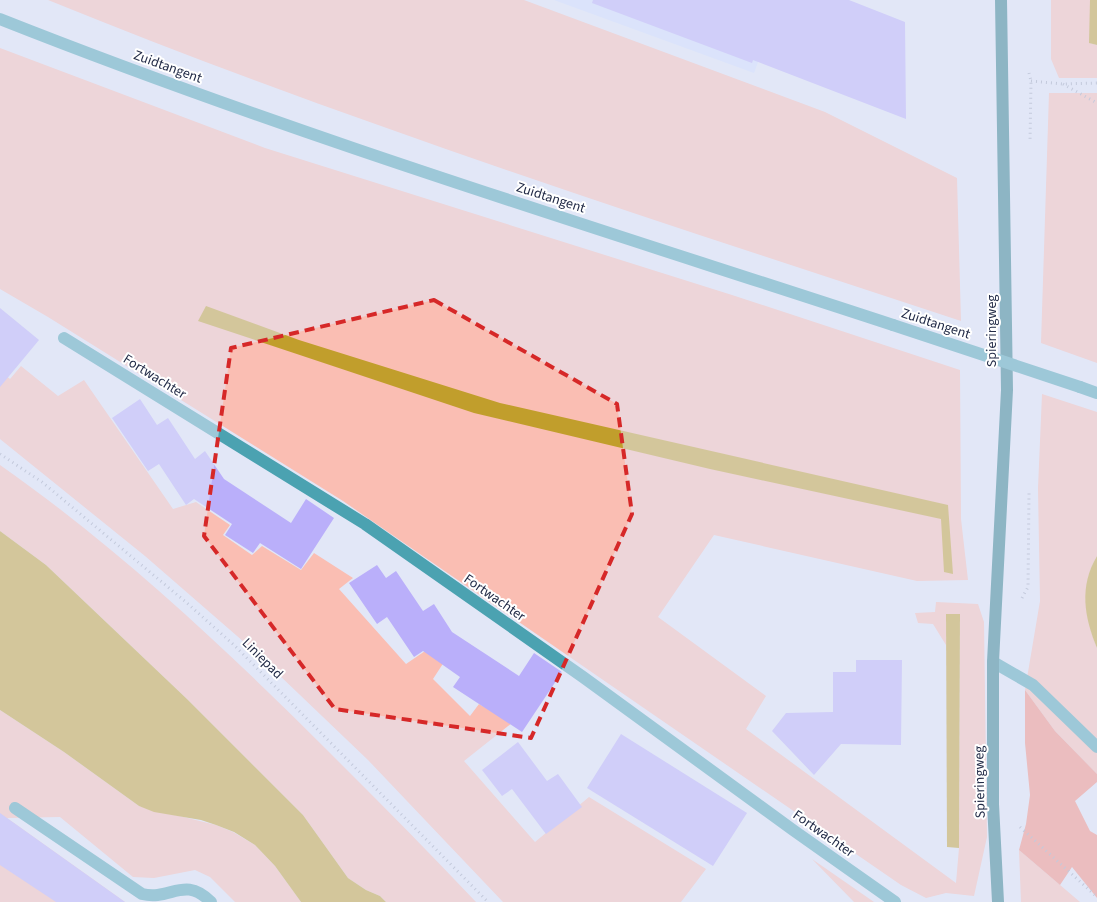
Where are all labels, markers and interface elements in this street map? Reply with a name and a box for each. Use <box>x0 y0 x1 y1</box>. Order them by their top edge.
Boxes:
street label: Zuidtangent <box>131 45 205 89</box>
street label: Zuidtangent <box>514 177 588 219</box>
street label: Spieringweg <box>982 295 1002 367</box>
street label: Zuidtangent <box>899 303 973 345</box>
street label: Fortwachter <box>119 349 190 404</box>
street label: Fortwachter <box>460 569 529 627</box>
street label: Liniepad <box>237 634 287 684</box>
street label: Spieringweg <box>969 746 991 818</box>
street label: Fortwachter <box>789 805 858 863</box>

